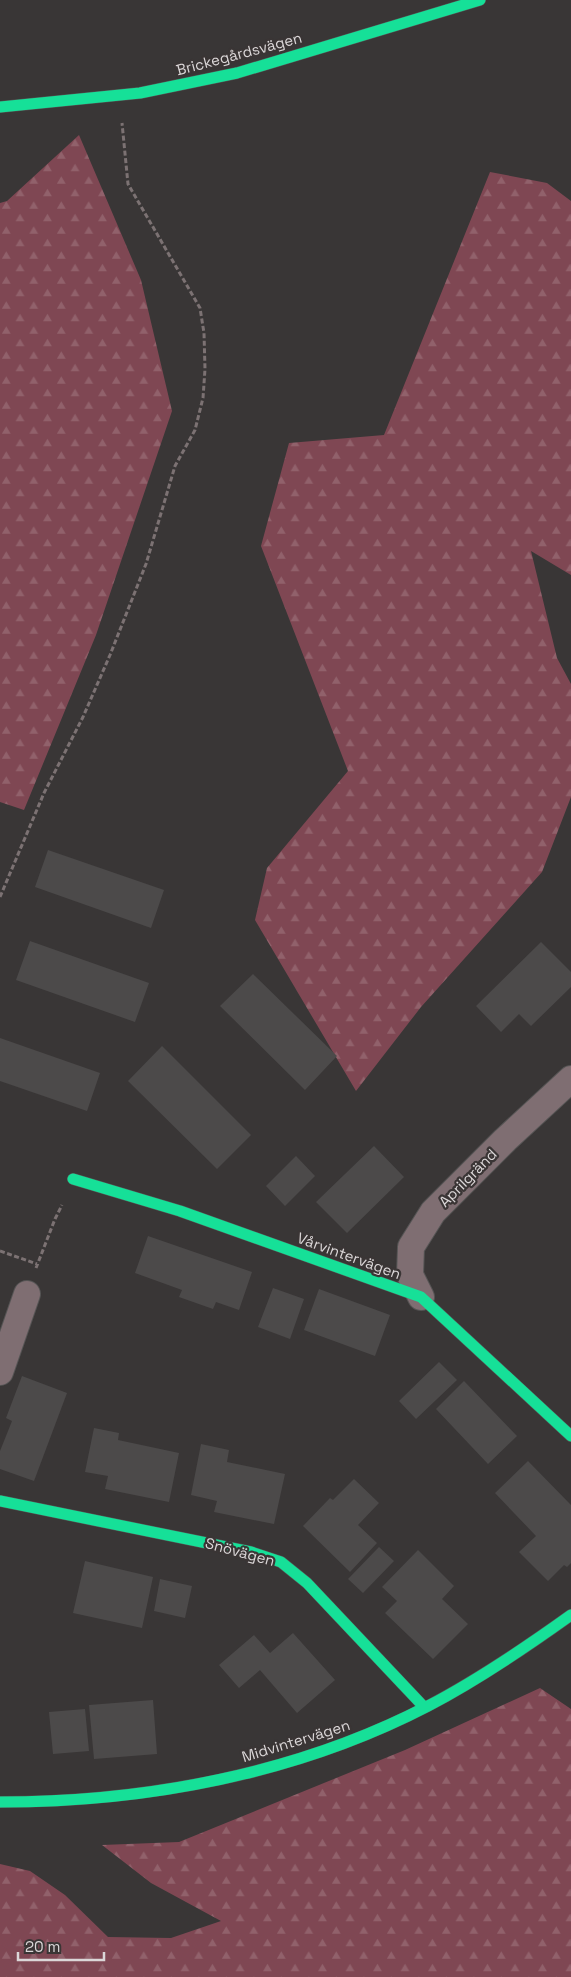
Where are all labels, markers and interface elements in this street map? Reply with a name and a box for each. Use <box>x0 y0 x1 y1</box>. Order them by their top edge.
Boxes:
street label: Brickegårdsvägen <box>174 28 304 79</box>
street label: Aprilgränd <box>435 1145 501 1211</box>
street label: Vårvintervägen <box>295 1228 404 1283</box>
street label: Snövägen <box>203 1533 277 1570</box>
street label: Midvintervägen <box>239 1715 352 1766</box>
scale bar <box>18 1930 104 1962</box>
text: 20 m <box>25 1937 60 1956</box>

